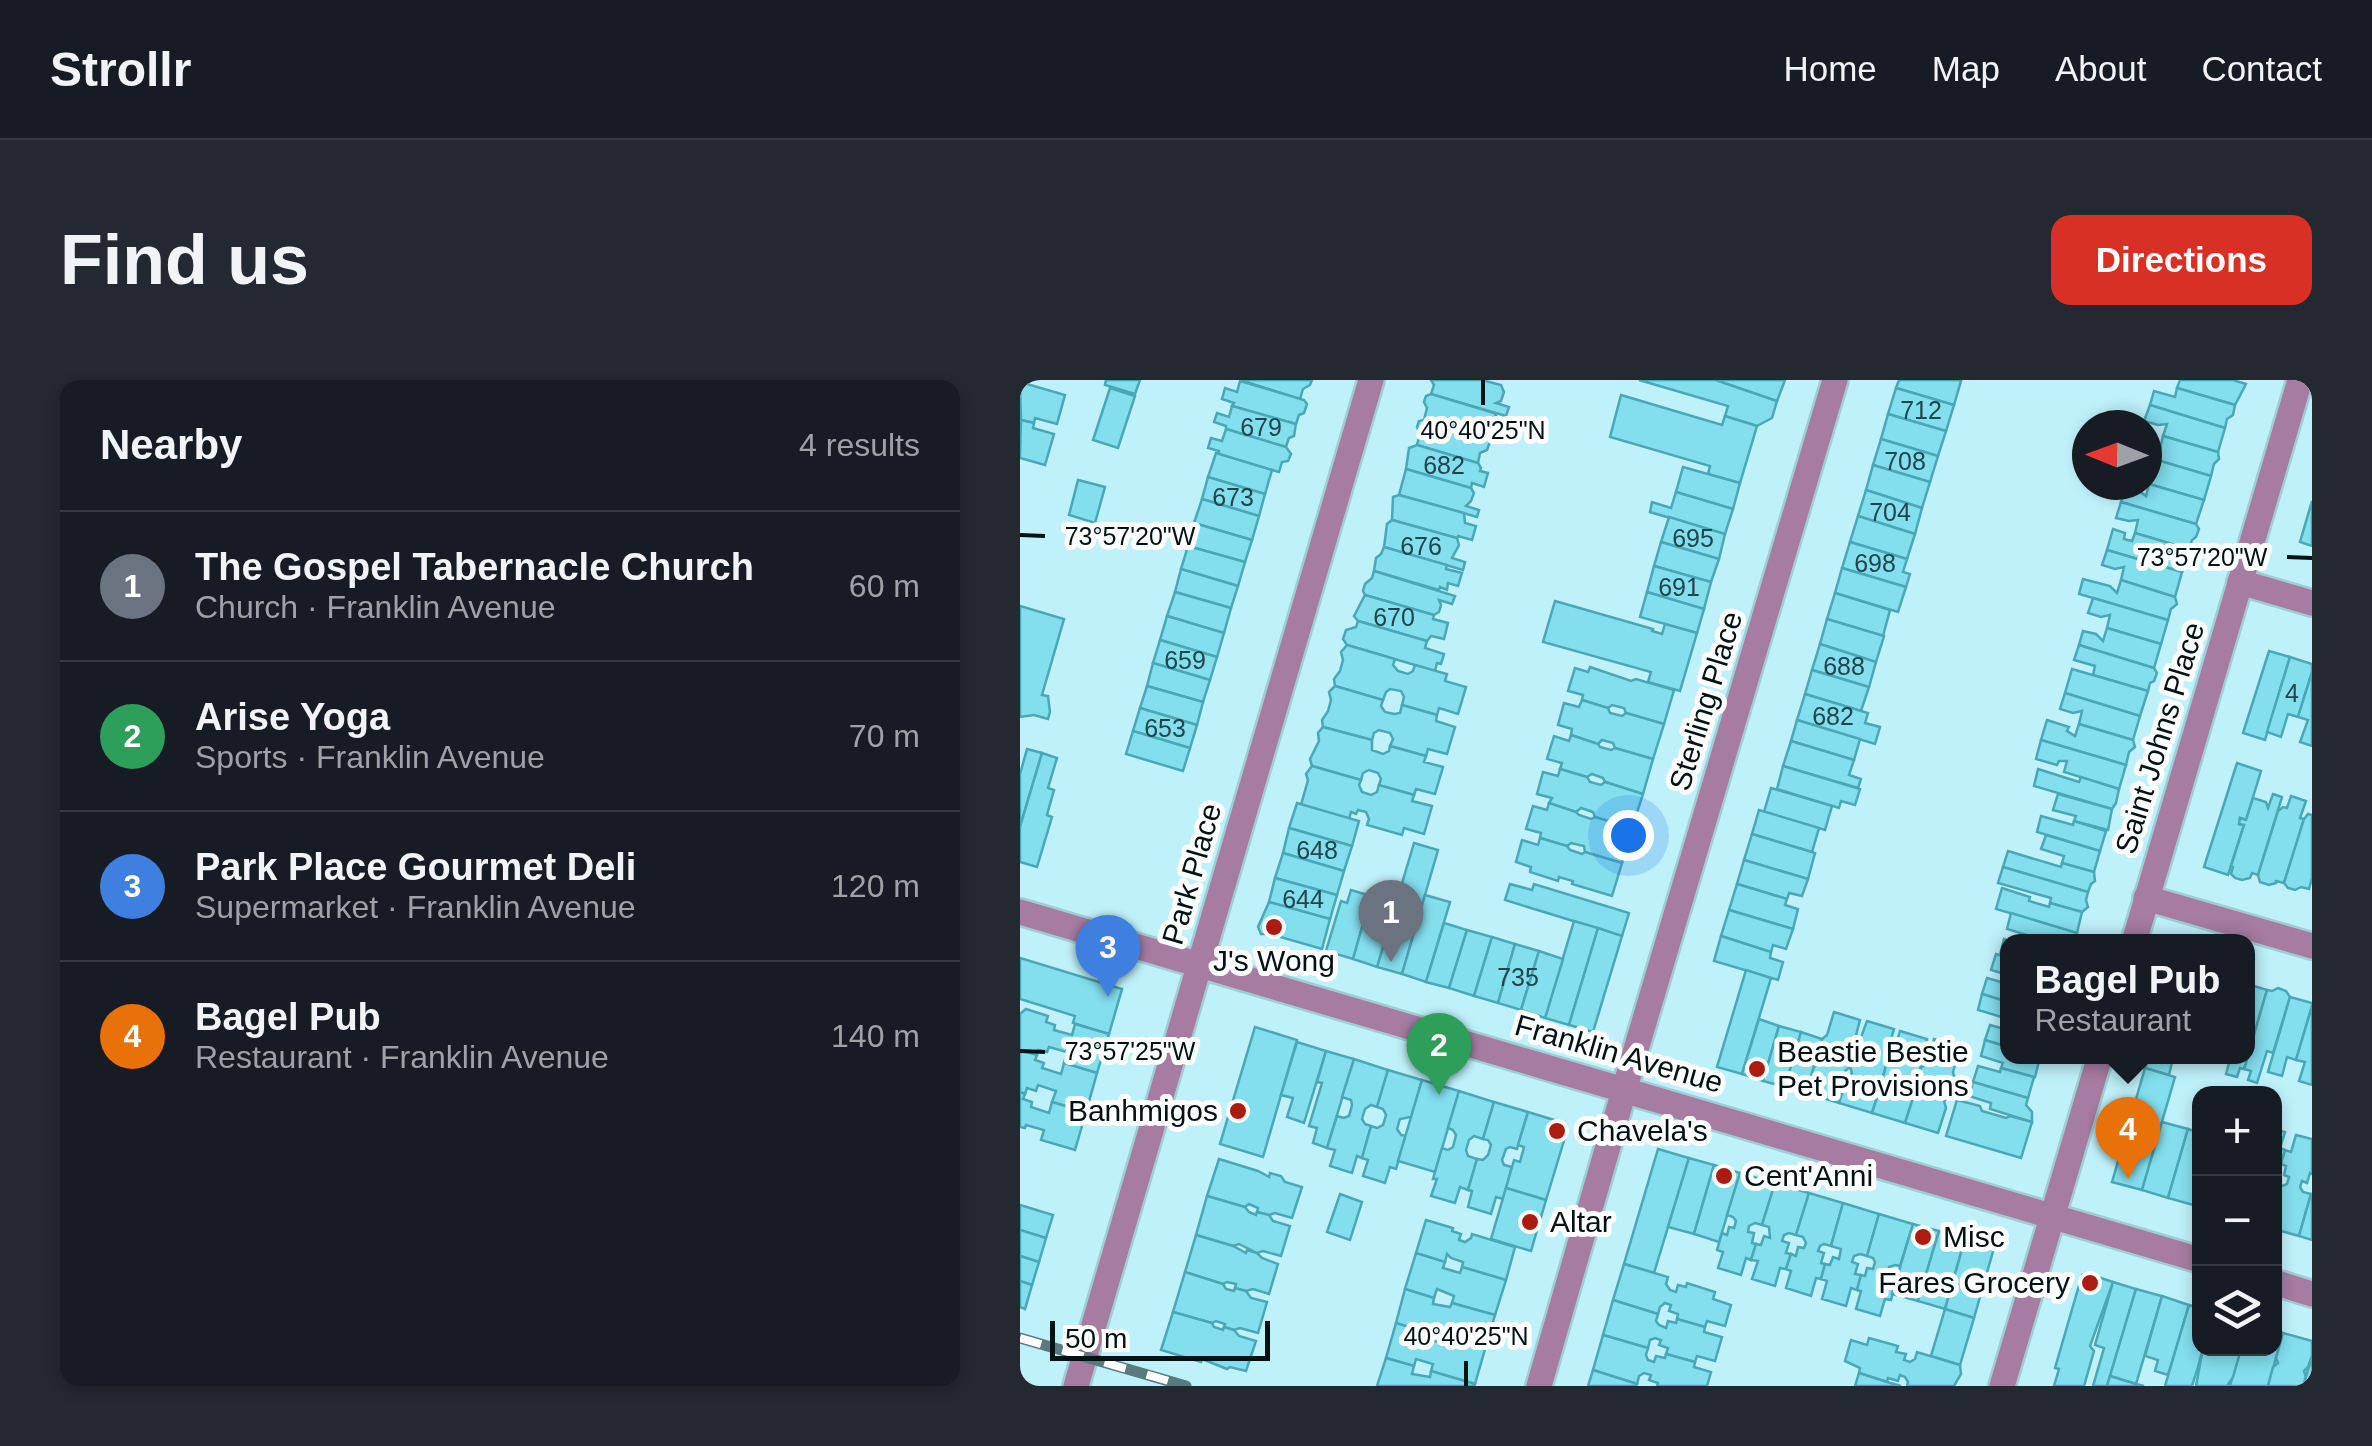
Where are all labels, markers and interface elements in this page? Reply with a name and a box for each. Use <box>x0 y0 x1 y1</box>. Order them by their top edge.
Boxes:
text: Strollr <box>50 43 191 96</box>
text: Home <box>1783 49 1877 88</box>
text: Map <box>1932 49 2000 88</box>
text: About <box>2055 49 2146 88</box>
text: Contact <box>2201 49 2322 88</box>
button: Directions <box>2051 215 2312 305</box>
text: Find us <box>60 221 309 299</box>
house number: 712 <box>1900 396 1942 424</box>
north arrow <box>2072 410 2162 500</box>
house number: 679 <box>1240 413 1282 441</box>
text: 40°40'25"N <box>1420 416 1546 444</box>
text: Nearby <box>100 421 242 468</box>
text: 4 results <box>799 427 920 463</box>
house number: 708 <box>1884 447 1926 475</box>
house number: 682 <box>1423 451 1465 479</box>
house number: 673 <box>1212 483 1254 511</box>
house number: 704 <box>1869 498 1911 526</box>
text: 73°57'20"W <box>1065 522 1196 550</box>
house number: 695 <box>1672 524 1714 552</box>
house number: 676 <box>1400 532 1442 560</box>
text: 73°57'20"W <box>2137 543 2268 571</box>
text: The Gospel Tabernacle Church <box>195 546 754 588</box>
house number: 698 <box>1854 549 1896 577</box>
text: 1 <box>124 568 141 604</box>
text: 60 m <box>849 568 920 604</box>
house number: 691 <box>1658 573 1700 601</box>
text: Church · Franklin Avenue <box>195 589 555 625</box>
house number: 670 <box>1373 603 1415 631</box>
street label: Sterling Place <box>1663 608 1748 794</box>
street label: Saint Johns Place <box>2109 618 2210 858</box>
house number: 659 <box>1164 646 1206 674</box>
house number: 688 <box>1823 652 1865 680</box>
house number: 4 <box>2285 679 2299 707</box>
text: Arise Yoga <box>195 696 390 738</box>
house number: 682 <box>1812 702 1854 730</box>
house number: 653 <box>1144 714 1186 742</box>
text: 2 <box>124 718 141 754</box>
text: 70 m <box>849 718 920 754</box>
text: Sports · Franklin Avenue <box>195 739 545 775</box>
street label: Park Place <box>1156 800 1227 948</box>
your location <box>1603 810 1654 861</box>
house number: 648 <box>1296 836 1338 864</box>
text: Park Place Gourmet Deli <box>195 846 636 888</box>
text: 3 <box>124 868 141 904</box>
text: 120 m <box>831 868 920 904</box>
pin: 1 <box>1358 880 1424 962</box>
house number: 644 <box>1282 885 1324 913</box>
text: Supermarket · Franklin Avenue <box>195 889 636 925</box>
pin: 3 <box>1076 914 1140 997</box>
marker: J's Wong <box>1263 916 1285 938</box>
popup <box>2000 934 2255 1064</box>
place label: J's Wong <box>1213 944 1335 977</box>
text: Bagel Pub <box>2035 959 2220 1001</box>
house number: 735 <box>1497 963 1539 991</box>
text: Bagel Pub <box>195 996 381 1038</box>
text: Restaurant <box>2035 1002 2191 1038</box>
street label: Franklin Avenue <box>1511 1008 1727 1099</box>
pin: 2 <box>1406 1012 1472 1095</box>
text: 4 <box>124 1018 141 1054</box>
text: 140 m <box>831 1018 920 1054</box>
place label: Beastie Bestie Pet Provisions <box>1777 1035 1969 1102</box>
text: 73°57'25"W <box>1065 1037 1196 1065</box>
text: Restaurant · Franklin Avenue <box>195 1039 609 1075</box>
marker: Beastie Bestie Pet Provisions <box>1746 1058 1768 1080</box>
map controls <box>2192 1086 2282 1356</box>
button: + <box>2192 1086 2282 1176</box>
place label: Banhmigos <box>1068 1094 1218 1127</box>
pin: 4 <box>2096 1096 2160 1179</box>
marker: Banhmigos <box>1227 1100 1249 1122</box>
place label: Chavela's <box>1577 1114 1708 1147</box>
marker: Chavela's <box>1546 1120 1568 1142</box>
place label: Cent'Anni <box>1744 1159 1873 1192</box>
marker: Cent'Anni <box>1713 1165 1735 1187</box>
button: − <box>2192 1176 2282 1266</box>
place label: Altar <box>1550 1205 1612 1238</box>
marker: Altar <box>1519 1211 1541 1233</box>
place label: Misc <box>1943 1220 2005 1253</box>
marker: Misc <box>1912 1226 1934 1248</box>
place label: Fares Grocery <box>1878 1266 2070 1299</box>
button: layers <box>2192 1266 2282 1356</box>
marker: Fares Grocery <box>2079 1272 2101 1294</box>
scale bar <box>1050 1316 1270 1360</box>
text: 40°40'25"N <box>1403 1322 1529 1350</box>
text: 50 m <box>1065 1323 1127 1354</box>

